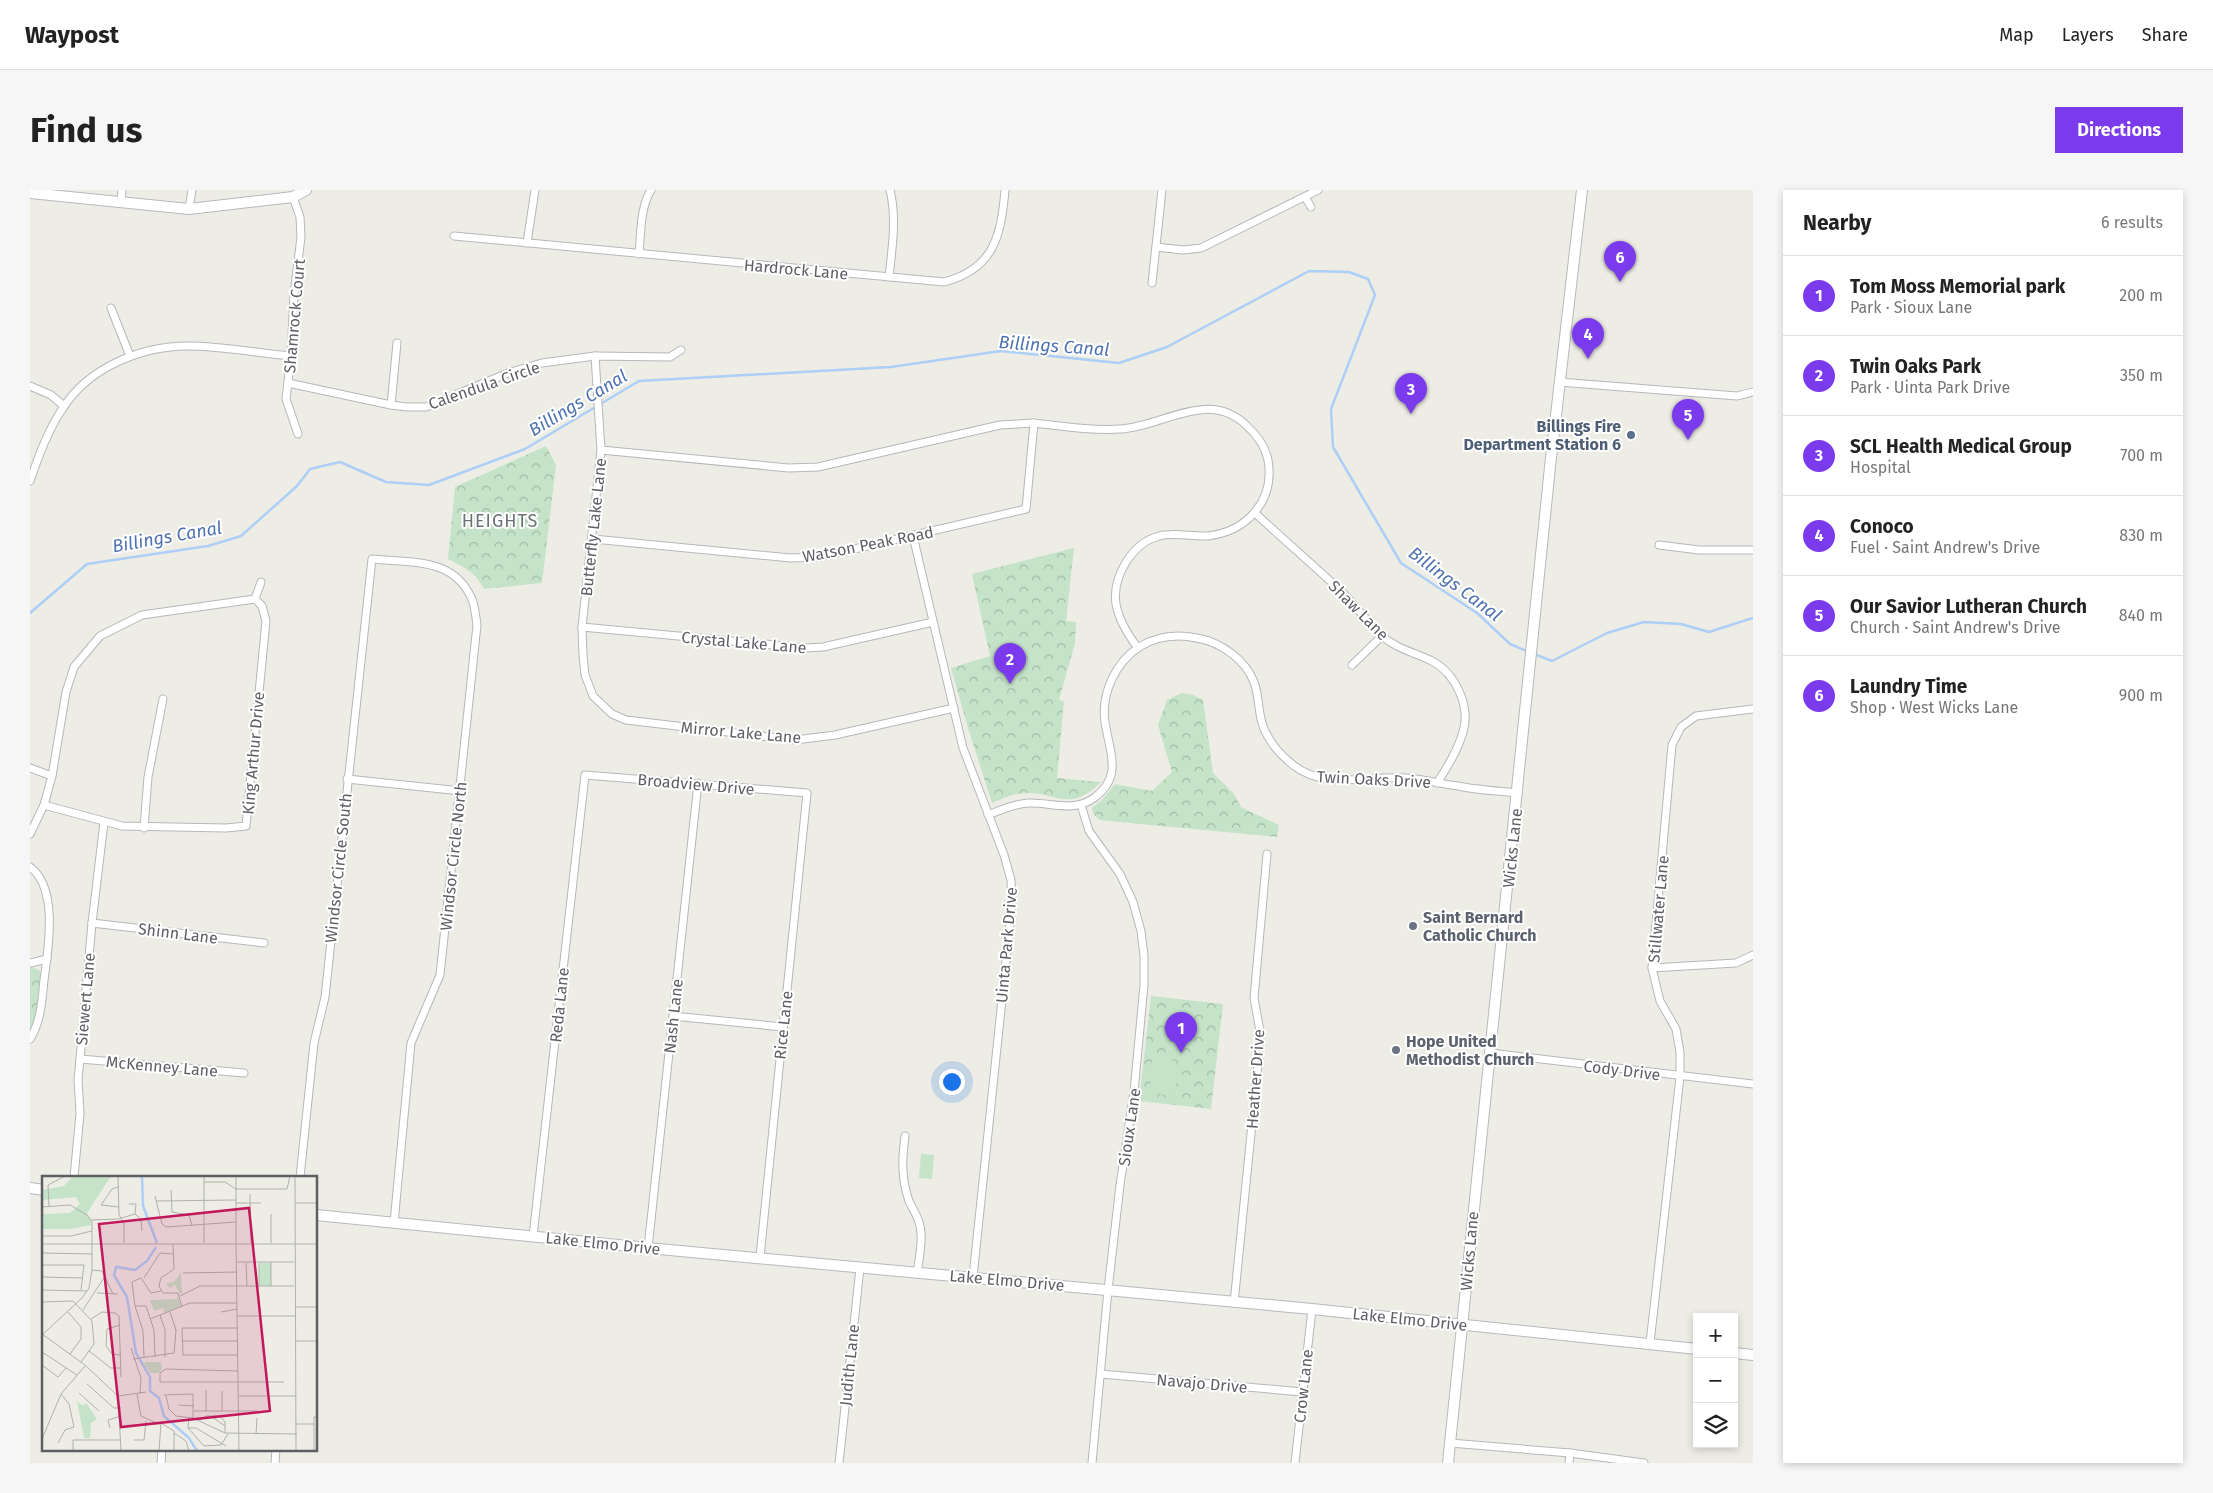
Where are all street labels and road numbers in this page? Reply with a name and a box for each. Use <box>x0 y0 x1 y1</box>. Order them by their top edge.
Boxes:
street label: Hardrock Lane <box>743 255 849 284</box>
street label: Shamrock Court <box>280 258 309 374</box>
street label: Calendula Circle <box>426 358 542 413</box>
street label: Butterfly Lake Lane <box>577 457 610 597</box>
street label: Watson Peak Road <box>801 522 935 567</box>
street label: Shaw Lane <box>1325 576 1393 644</box>
street label: Crystal Lake Lane <box>681 628 807 657</box>
street label: King Arthur Drive <box>239 691 268 815</box>
street label: Mirror Lake Lane <box>680 718 802 747</box>
street label: Twin Oaks Drive <box>1316 767 1432 792</box>
street label: Broadview Drive <box>637 770 755 799</box>
street label: Windsor Circle North <box>436 781 471 932</box>
street label: Windsor Circle South <box>321 792 356 944</box>
street label: Wicks Lane <box>1499 807 1526 889</box>
street label: Stillwater Lane <box>1644 855 1673 963</box>
street label: Uinta Park Drive <box>992 886 1021 1004</box>
street label: Shinn Lane <box>137 919 219 948</box>
street label: Siewert Lane <box>72 952 99 1046</box>
street label: Reda Lane <box>546 967 573 1043</box>
street label: Nash Lane <box>660 978 687 1054</box>
street label: Rice Lane <box>770 990 797 1060</box>
street label: Heather Drive <box>1243 1029 1268 1130</box>
street label: McKenney Lane <box>105 1052 219 1081</box>
street label: Cody Drive <box>1582 1056 1661 1085</box>
street label: Sioux Lane <box>1115 1087 1144 1167</box>
street label: Wicks Lane <box>1457 1210 1482 1292</box>
street label: Lake Elmo Drive <box>545 1228 661 1259</box>
street label: Lake Elmo Drive <box>949 1266 1065 1295</box>
street label: Lake Elmo Drive <box>1352 1304 1468 1335</box>
street label: Judith Lane <box>836 1323 863 1407</box>
street label: Crow Lane <box>1290 1348 1317 1424</box>
street label: Navajo Drive <box>1156 1370 1248 1397</box>

